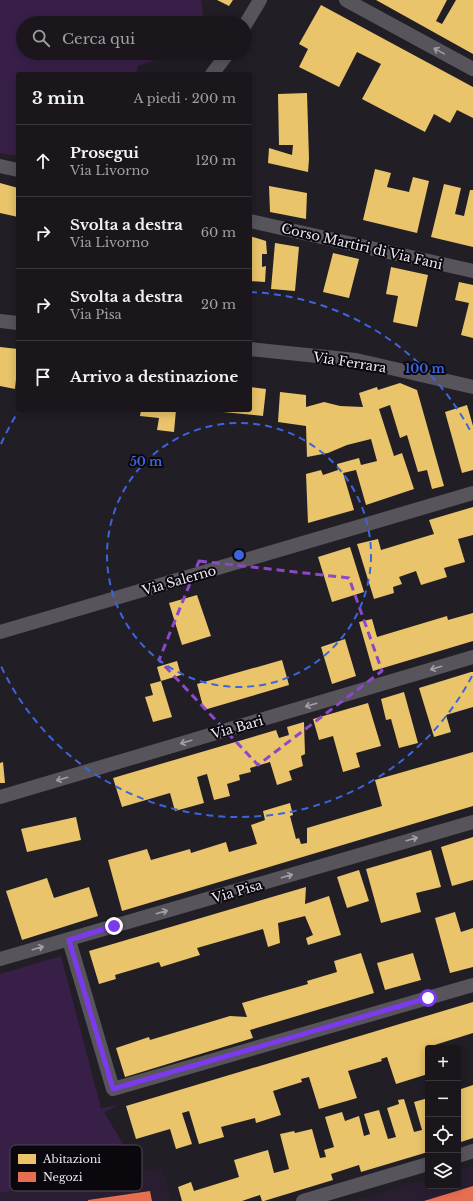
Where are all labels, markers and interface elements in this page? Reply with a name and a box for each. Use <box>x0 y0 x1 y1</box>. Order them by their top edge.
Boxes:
search box <box>16 16 252 60</box>
icon: search <box>30 27 52 49</box>
text: Cerca qui <box>62 29 135 48</box>
one-way arrow <box>433 46 445 54</box>
text: 3 min <box>32 88 85 109</box>
text: A piedi · 200 m <box>133 90 236 107</box>
text: Prosegui <box>70 143 139 162</box>
icon: ahead <box>32 150 54 172</box>
text: 120 m <box>195 152 236 169</box>
text: Via Livorno <box>70 162 149 179</box>
text: Svolta a destra <box>70 215 183 234</box>
street label: Corso Martiri di Via Fani <box>280 220 445 273</box>
icon: right <box>32 222 54 244</box>
text: 60 m <box>201 224 236 241</box>
text: Via Livorno <box>70 234 149 251</box>
text: Svolta a destra <box>70 287 183 306</box>
icon: right <box>32 294 54 316</box>
text: 20 m <box>201 296 236 313</box>
text: Via Pisa <box>70 306 122 323</box>
street label: Via Ferrara <box>311 348 389 377</box>
text: 100 m <box>405 361 446 376</box>
icon: arrive <box>32 366 54 388</box>
text: Arrivo a destinazione <box>70 367 238 386</box>
text: 50 m <box>130 454 163 469</box>
centre of rings <box>232 548 246 562</box>
street label: Via Salerno <box>139 562 218 599</box>
one-way arrow <box>429 665 442 672</box>
one-way arrow <box>305 702 318 709</box>
street label: Via Bari <box>208 712 266 743</box>
one-way arrow <box>180 739 193 746</box>
one-way arrow <box>55 776 68 783</box>
one-way arrow <box>405 835 418 843</box>
one-way arrow <box>281 872 294 879</box>
street label: Via Pisa <box>209 876 265 907</box>
one-way arrow <box>156 908 169 915</box>
route end <box>105 917 123 935</box>
one-way arrow <box>31 944 44 952</box>
route start <box>419 989 437 1007</box>
map controls <box>425 1045 461 1189</box>
button: + <box>425 1045 461 1081</box>
button: − <box>425 1081 461 1117</box>
button: locate <box>425 1117 461 1153</box>
legend <box>10 1145 142 1191</box>
text: Abitazioni <box>42 1152 101 1166</box>
button: layers <box>425 1153 461 1189</box>
text: Negozi <box>43 1170 83 1184</box>

